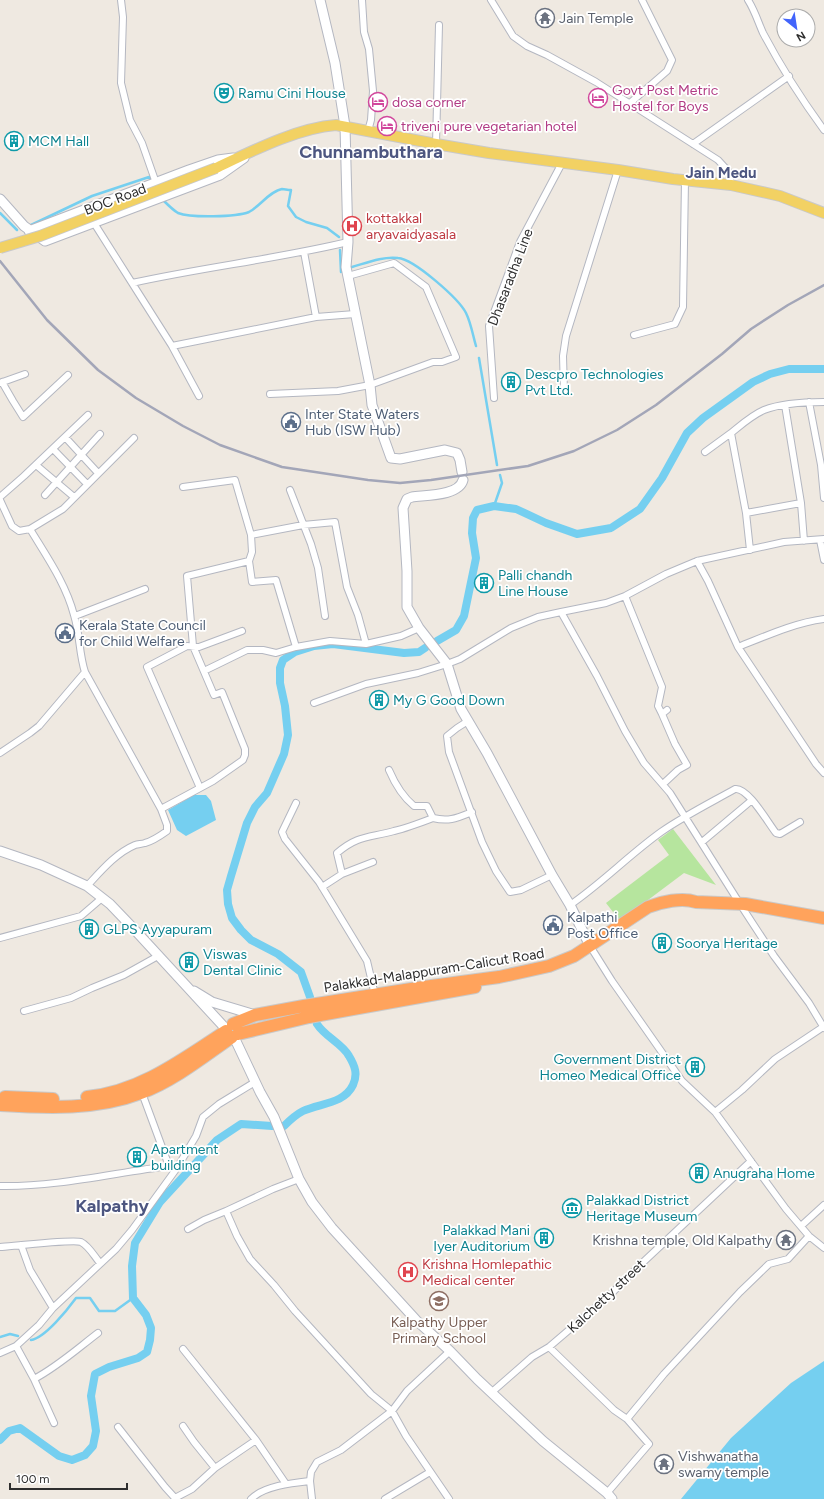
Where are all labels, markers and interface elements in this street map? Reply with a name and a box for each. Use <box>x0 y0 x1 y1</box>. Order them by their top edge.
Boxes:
temple icon: Jain Temple <box>534 7 556 29</box>
north arrow <box>776 8 816 48</box>
place label: Jain Temple <box>559 10 634 27</box>
text: N <box>794 28 808 44</box>
theatre icon: Ramu Cini House <box>213 82 235 104</box>
place label: Govt Post Metric Hostel for Boys <box>612 82 719 115</box>
place label: Ramu Cini House <box>238 85 346 102</box>
hotel icon: Govt Post Metric Hostel for Boys <box>587 87 609 109</box>
hotel icon: dosa corner <box>367 91 389 113</box>
place label: dosa corner <box>392 94 466 111</box>
hotel icon: triveni pure vegetarian hotel <box>376 115 398 137</box>
place label: triveni pure vegetarian hotel <box>401 118 577 135</box>
building icon: MCM Hall <box>3 130 25 152</box>
place label: MCM Hall <box>28 133 89 150</box>
district label: Chunnambuthara <box>299 141 443 163</box>
district label: Jain Medu <box>686 164 756 182</box>
street label: BOC Road <box>82 180 149 219</box>
place label: kottakkal aryavaidyasala <box>366 210 456 243</box>
hospital icon: kottakkal aryavaidyasala <box>341 215 363 237</box>
street label: Dhasaradha Line <box>484 226 537 328</box>
place label: Descpro Technologies Pvt Ltd. <box>525 366 664 399</box>
building icon: Descpro Technologies Pvt Ltd. <box>500 371 522 393</box>
place label: Inter State Waters Hub (ISW Hub) <box>305 406 419 439</box>
public building icon: Inter State Waters Hub (ISW Hub) <box>280 411 302 433</box>
place label: Palli chandh Line House <box>498 567 573 600</box>
building icon: Palli chandh Line House <box>473 572 495 594</box>
place label: Kerala State Council for Child Welfare <box>79 617 206 650</box>
public building icon: Kerala State Council for Child Welfare <box>54 622 76 644</box>
building icon: My G Good Down <box>368 689 390 711</box>
place label: My G Good Down <box>393 692 505 709</box>
place label: Kalpathi Post Office <box>567 909 638 942</box>
public building icon: Kalpathi Post Office <box>542 914 564 936</box>
building icon: GLPS Ayyapuram <box>78 918 100 940</box>
place label: GLPS Ayyapuram <box>103 921 212 938</box>
building icon: Soorya Heritage <box>651 932 673 954</box>
place label: Soorya Heritage <box>676 935 778 952</box>
street label: Palakkad-Malappuram-Calicut Road <box>323 945 546 996</box>
place label: Viswas Dental Clinic <box>203 946 283 979</box>
building icon: Viswas Dental Clinic <box>178 951 200 973</box>
place label: Government District Homeo Medical Office <box>539 1051 681 1084</box>
building icon: Government District Homeo Medical Office <box>684 1056 706 1078</box>
place label: Apartment building <box>151 1141 219 1174</box>
building icon: Apartment building <box>126 1146 148 1168</box>
building icon: Anugraha Home <box>688 1162 710 1184</box>
place label: Anugraha Home <box>713 1165 815 1182</box>
place label: Palakkad District Heritage Museum <box>586 1192 697 1225</box>
district label: Kalpathy <box>75 1195 149 1217</box>
museum icon: Palakkad District Heritage Museum <box>561 1197 583 1219</box>
place label: Palakkad Mani Iyer Auditorium <box>433 1222 530 1255</box>
building icon: Palakkad Mani Iyer Auditorium <box>533 1227 555 1249</box>
temple icon: Krishna temple, Old Kalpathy <box>775 1229 797 1251</box>
place label: Krishna temple, Old Kalpathy <box>592 1232 773 1249</box>
place label: Krishna Homlepathic Medical center <box>422 1256 552 1289</box>
street label: Kalchetty street <box>564 1256 649 1337</box>
hospital icon: Krishna Homlepathic Medical center <box>397 1261 419 1283</box>
school or university icon: Kalpathy Upper Primary School <box>428 1290 450 1312</box>
place label: Kalpathy Upper Primary School <box>391 1314 488 1347</box>
place label: Vishwanatha swamy temple <box>678 1448 769 1481</box>
temple icon: Vishwanatha swamy temple <box>653 1453 675 1475</box>
scale bar <box>10 1465 127 1491</box>
text: 100 m <box>16 1472 50 1486</box>

